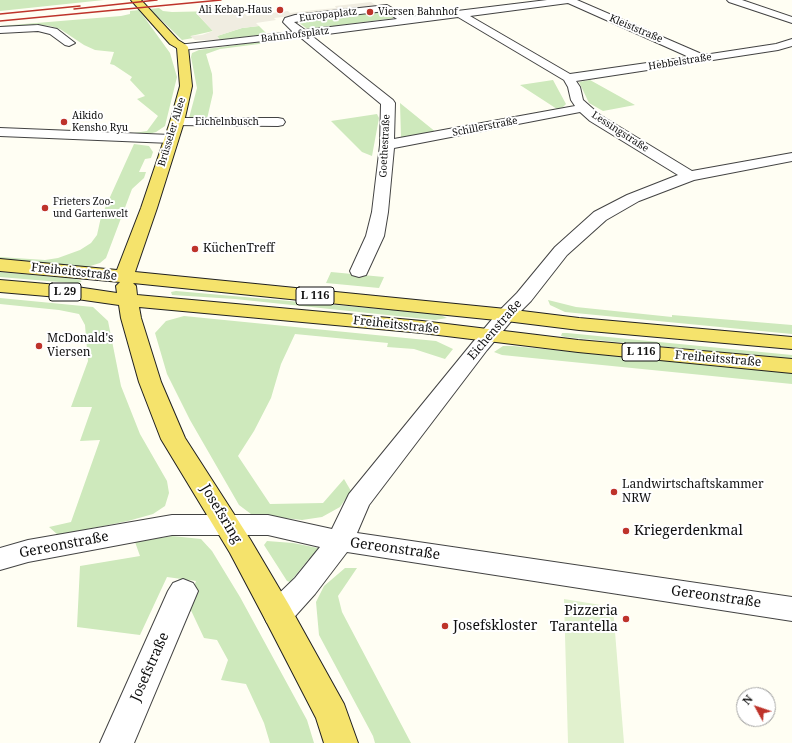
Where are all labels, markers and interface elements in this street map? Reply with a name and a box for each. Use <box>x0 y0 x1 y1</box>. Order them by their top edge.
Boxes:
place label: Ali Kebap-Haus <box>198 4 272 16</box>
marker: Ali Kebap-Haus <box>275 5 285 15</box>
street label: Europaplatz <box>298 5 358 25</box>
place label: Viersen Bahnhof <box>378 6 458 18</box>
marker: Viersen Bahnhof <box>365 7 375 17</box>
street label: Kleiststraße <box>608 12 664 46</box>
street label: Bahnhofsplatz <box>260 25 330 45</box>
street label: Hebbelstraße <box>647 51 713 73</box>
street label: Brüsseler Allee <box>156 96 188 168</box>
street label: Lessingstraße <box>589 109 651 155</box>
place label: Aikido Kensho Ryu <box>72 110 128 134</box>
street label: Goethestraße <box>377 114 393 178</box>
street label: Schillerstraße <box>451 115 519 139</box>
street label: Eichelnbusch <box>195 116 259 128</box>
marker: Aikido Kensho Ryu <box>59 117 69 127</box>
place label: Frieters Zoo- und Gartenwelt <box>53 196 128 220</box>
marker: Frieters Zoo- und Gartenwelt <box>40 203 50 213</box>
place label: KüchenTreff <box>203 242 274 256</box>
marker: KüchenTreff <box>190 244 200 254</box>
street label: Freiheitsstraße <box>30 260 118 284</box>
road number: L 29 <box>49 283 81 301</box>
road number: L 116 <box>296 287 334 305</box>
street label: Eichenstraße <box>465 297 525 363</box>
street label: Freiheitsstraße <box>352 313 440 337</box>
place label: McDonald's Viersen <box>47 332 113 360</box>
marker: McDonald's Viersen <box>34 341 44 351</box>
road number: L 116 <box>622 343 660 361</box>
street label: Freiheitsstraße <box>674 348 762 370</box>
place label: Landwirtschaftskammer NRW <box>622 478 764 506</box>
street label: Josefsring <box>197 481 245 547</box>
marker: Landwirtschaftskammer NRW <box>609 487 619 497</box>
place label: Kriegerdenkmal <box>634 523 743 539</box>
marker: Kriegerdenkmal <box>621 526 631 536</box>
street label: Gereonstraße <box>18 528 110 562</box>
street label: Gereonstraße <box>349 534 441 564</box>
street label: Gereonstraße <box>670 582 762 612</box>
place label: Pizzeria Tarantella <box>550 603 618 636</box>
marker: Pizzeria Tarantella <box>621 614 631 624</box>
place label: Josefskloster <box>453 618 537 634</box>
marker: Josefskloster <box>440 621 450 631</box>
street label: Josefstraße <box>127 630 173 704</box>
north arrow <box>736 687 776 727</box>
text: N <box>739 691 756 708</box>

